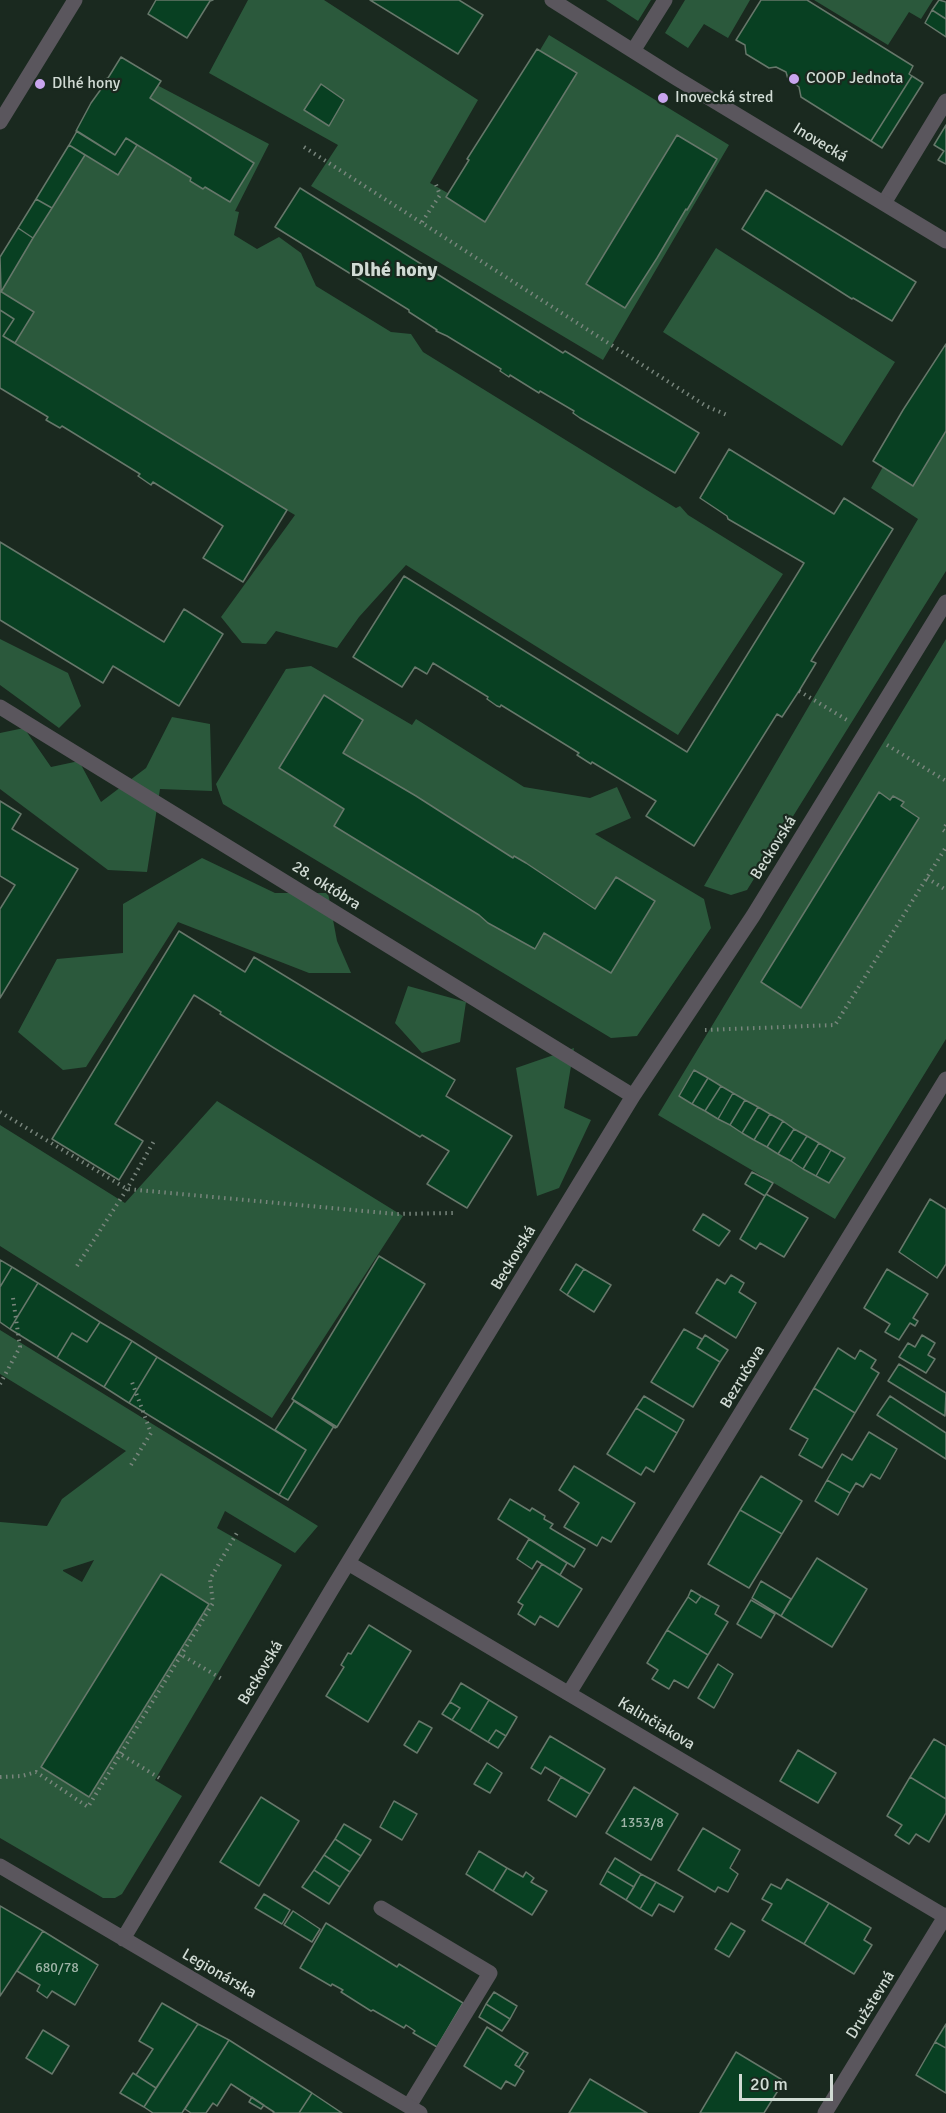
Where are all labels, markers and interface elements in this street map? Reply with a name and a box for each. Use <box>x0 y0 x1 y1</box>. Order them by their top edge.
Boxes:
place label: COOP Jednota <box>806 69 903 89</box>
marker: COOP Jednota <box>787 72 801 86</box>
place label: Dlhé hony <box>52 74 120 94</box>
marker: Dlhé hony <box>33 77 47 91</box>
place label: Inovecká stred <box>675 88 774 108</box>
marker: Inovecká stred <box>656 91 670 105</box>
street label: Inovecká <box>789 119 851 167</box>
district label: Dlhé hony <box>351 259 437 283</box>
street label: Beckovská <box>747 813 801 883</box>
street label: 28. októbra <box>288 857 364 915</box>
street label: Beckovská <box>487 1222 541 1294</box>
street label: Bezručova <box>717 1342 769 1412</box>
street label: Beckovská <box>234 1637 288 1709</box>
street label: Kalinčiakova <box>614 1693 698 1755</box>
house number: 1353/8 <box>620 1815 664 1831</box>
street label: Legionárska <box>178 1945 260 2003</box>
house number: 680/78 <box>35 1960 79 1976</box>
street label: Družstevná <box>843 1967 899 2043</box>
scale bar <box>742 2062 836 2100</box>
text: 20 m <box>750 2073 788 2095</box>

